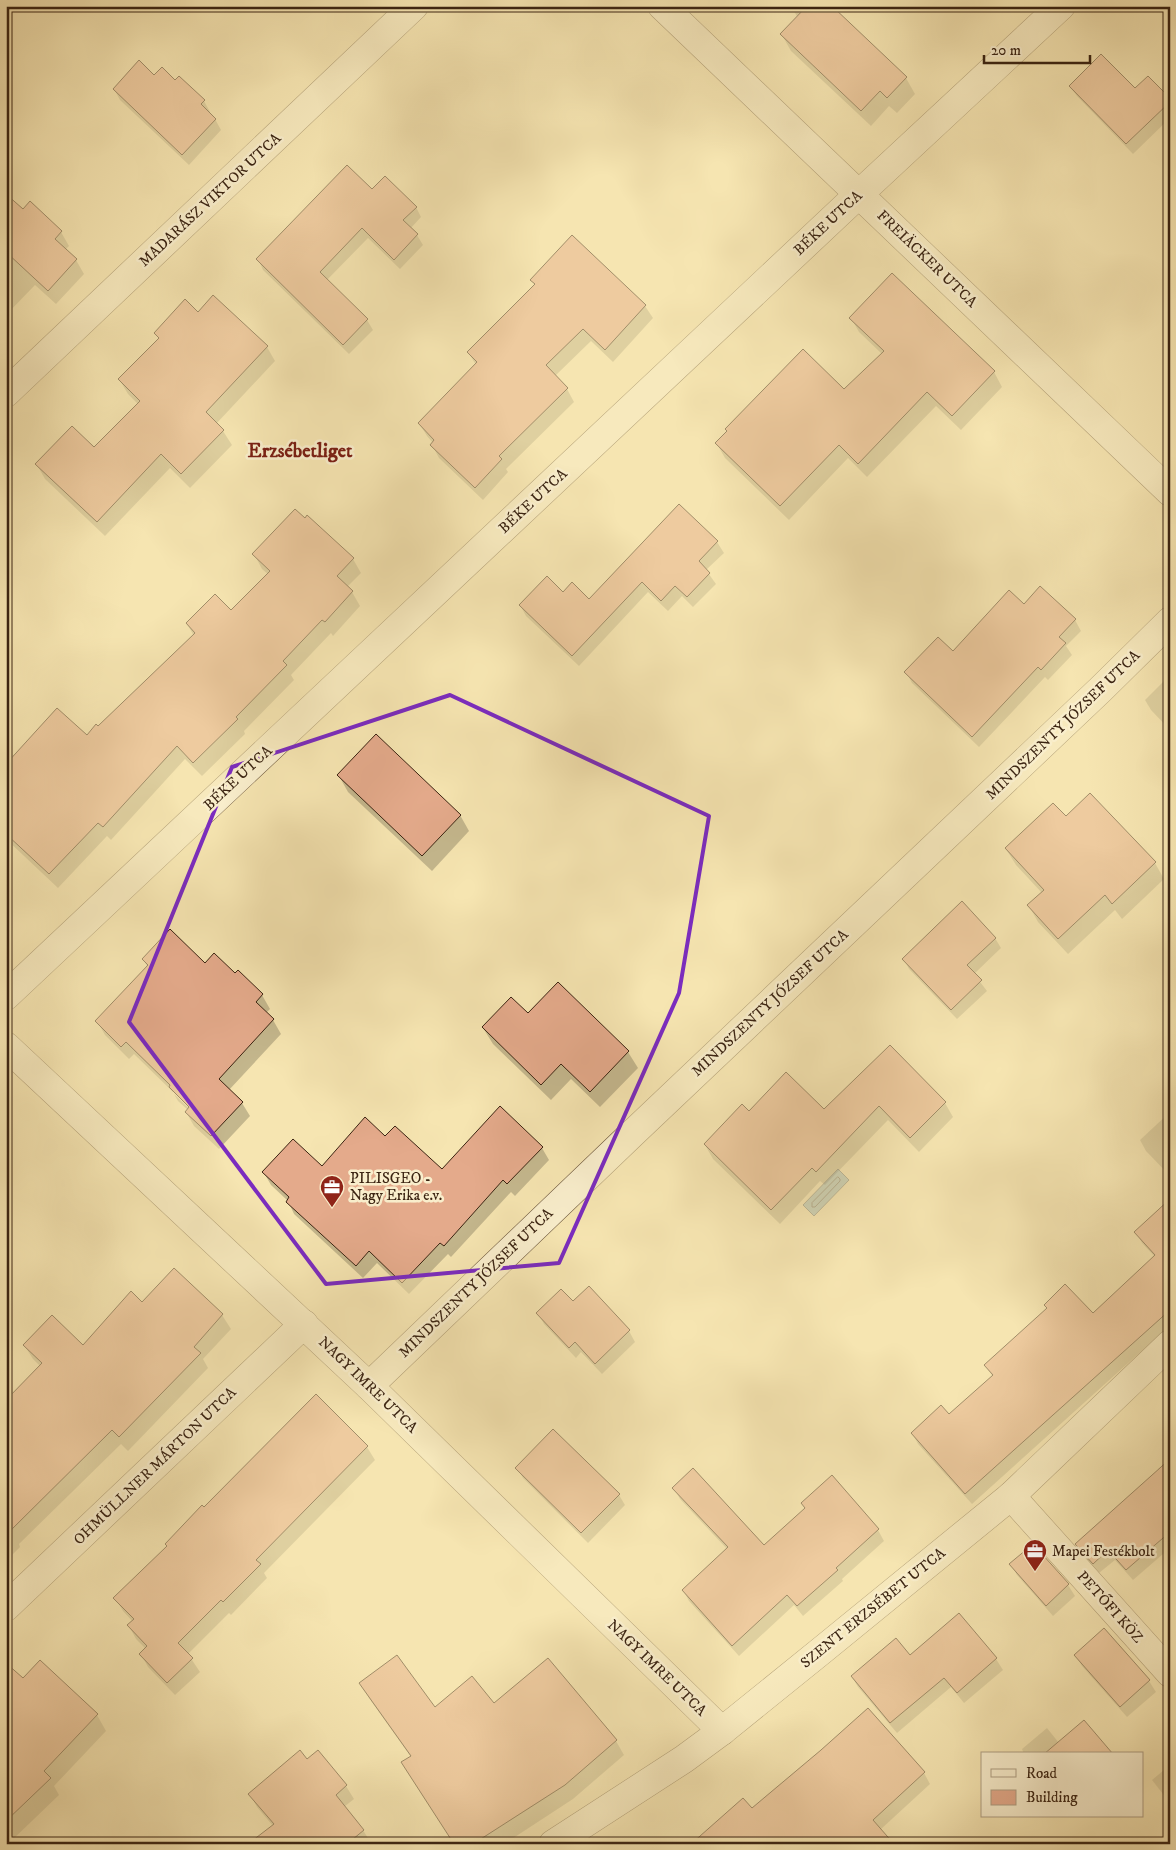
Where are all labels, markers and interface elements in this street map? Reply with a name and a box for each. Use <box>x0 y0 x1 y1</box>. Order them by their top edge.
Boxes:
scale bar <box>984 32 1090 64</box>
text: 20 m <box>991 41 1021 60</box>
street label: MADARÁSZ VIKTOR UTCA <box>134 128 285 271</box>
street label: BÉKE UTCA <box>790 186 867 260</box>
street label: FREIÄCKER UTCA <box>873 206 981 312</box>
district label: Erzsébetliget <box>248 439 353 464</box>
street label: BÉKE UTCA <box>495 464 572 538</box>
street label: MINDSZENTY JÓZSEF UTCA <box>982 646 1145 804</box>
street label: BÉKE UTCA <box>200 741 277 815</box>
street label: MINDSZENTY JÓZSEF UTCA <box>688 925 853 1081</box>
place label: PILISGEO - Nagy Erika e.v. <box>350 1169 442 1205</box>
office icon: PILISGEO - Nagy Erika e.v. <box>319 1174 345 1208</box>
street label: MINDSZENTY JÓZSEF UTCA <box>395 1204 558 1362</box>
street label: NAGY IMRE UTCA <box>314 1333 422 1438</box>
street label: OHMÜLLNER MÁRTON UTCA <box>69 1382 241 1549</box>
office icon: Mapei Festékbolt <box>1022 1538 1048 1572</box>
place label: Mapei Festékbolt <box>1052 1542 1155 1561</box>
street label: SZENT ERZSÉBET UTCA <box>797 1543 950 1672</box>
street label: PETŐFI KÖZ <box>1073 1566 1148 1647</box>
street label: NAGY IMRE UTCA <box>603 1616 711 1721</box>
legend <box>981 1752 1144 1818</box>
text: Road <box>1026 1764 1058 1783</box>
text: Building <box>1026 1788 1078 1807</box>

